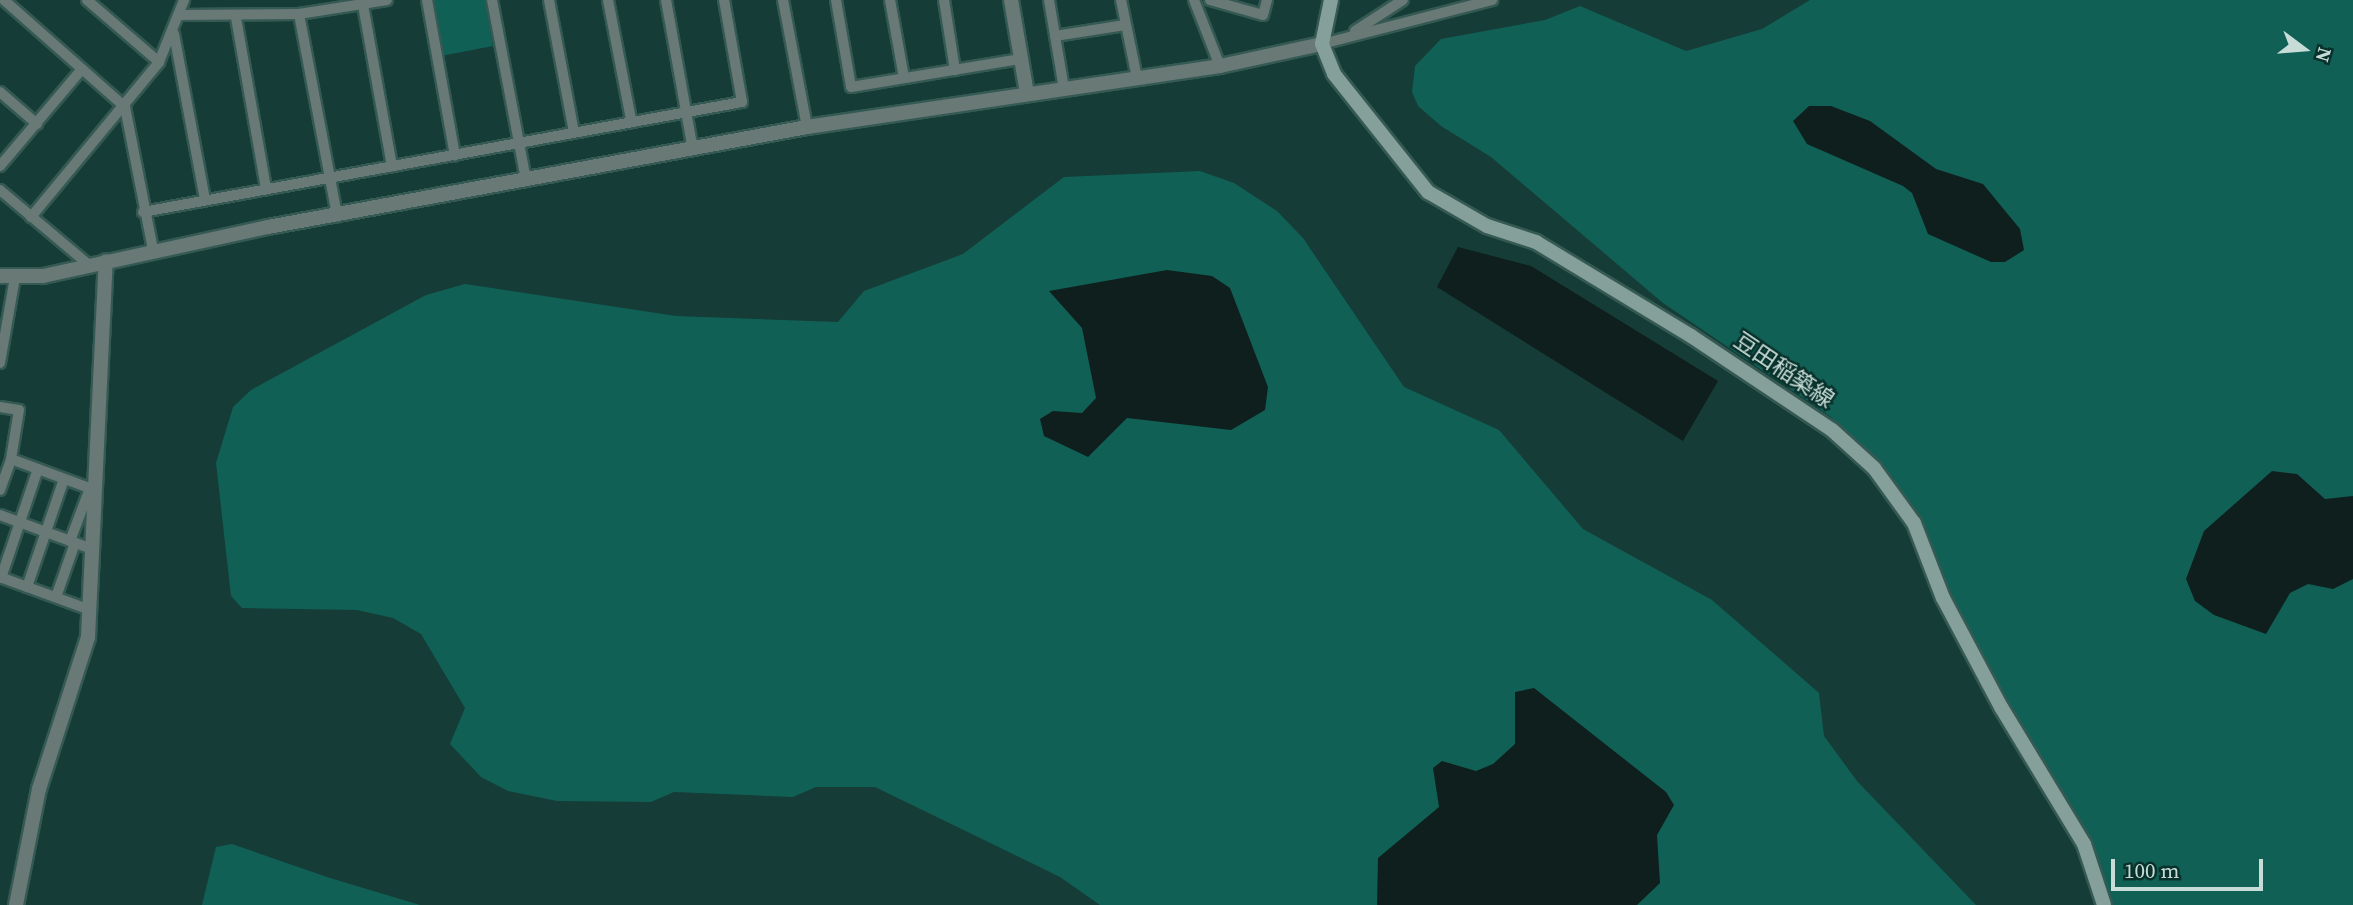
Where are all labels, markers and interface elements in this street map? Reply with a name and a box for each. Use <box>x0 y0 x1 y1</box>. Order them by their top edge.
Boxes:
north arrow <box>2269 14 2339 84</box>
text: N <box>2310 45 2339 65</box>
street label: 豆田稲築線 <box>1729 326 1839 414</box>
scale bar <box>2115 846 2267 890</box>
text: 100 m <box>2124 856 2179 885</box>

